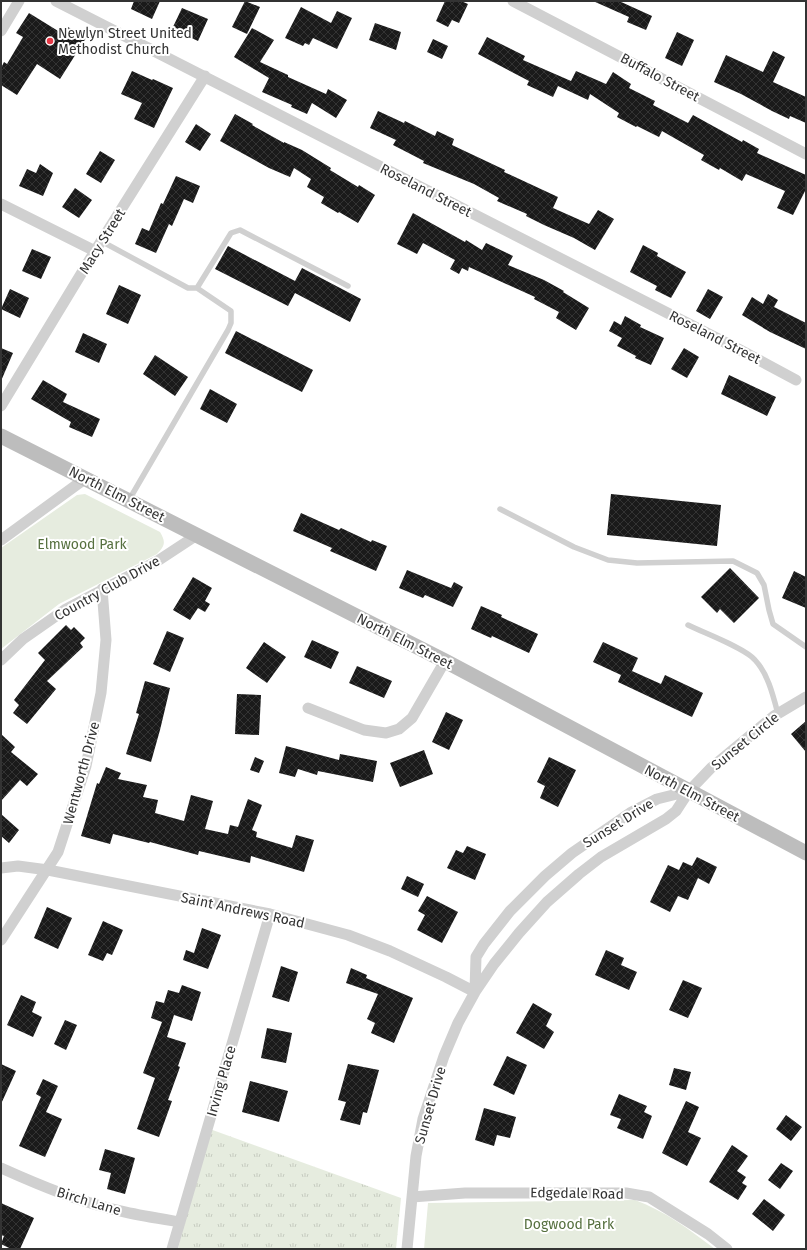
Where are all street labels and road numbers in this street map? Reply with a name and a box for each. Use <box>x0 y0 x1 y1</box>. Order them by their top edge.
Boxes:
street label: Buffalo Street <box>617 49 703 106</box>
street label: Roseland Street <box>377 160 475 221</box>
street label: Macy Street <box>76 205 130 277</box>
street label: Roseland Street <box>666 307 764 368</box>
street label: North Elm Street <box>66 463 168 526</box>
street label: Country Club Drive <box>52 552 163 624</box>
street label: North Elm Street <box>354 610 456 673</box>
street label: Sunset Circle <box>708 709 783 774</box>
street label: Wentworth Drive <box>60 720 103 826</box>
street label: North Elm Street <box>641 761 743 826</box>
street label: Sunset Drive <box>580 795 657 852</box>
street label: Saint Andrews Road <box>180 889 306 932</box>
street label: Irving Place <box>203 1044 240 1119</box>
street label: Sunset Drive <box>411 1064 450 1146</box>
street label: Birch Lane <box>55 1184 123 1219</box>
street label: Edgedale Road <box>530 1184 624 1203</box>

